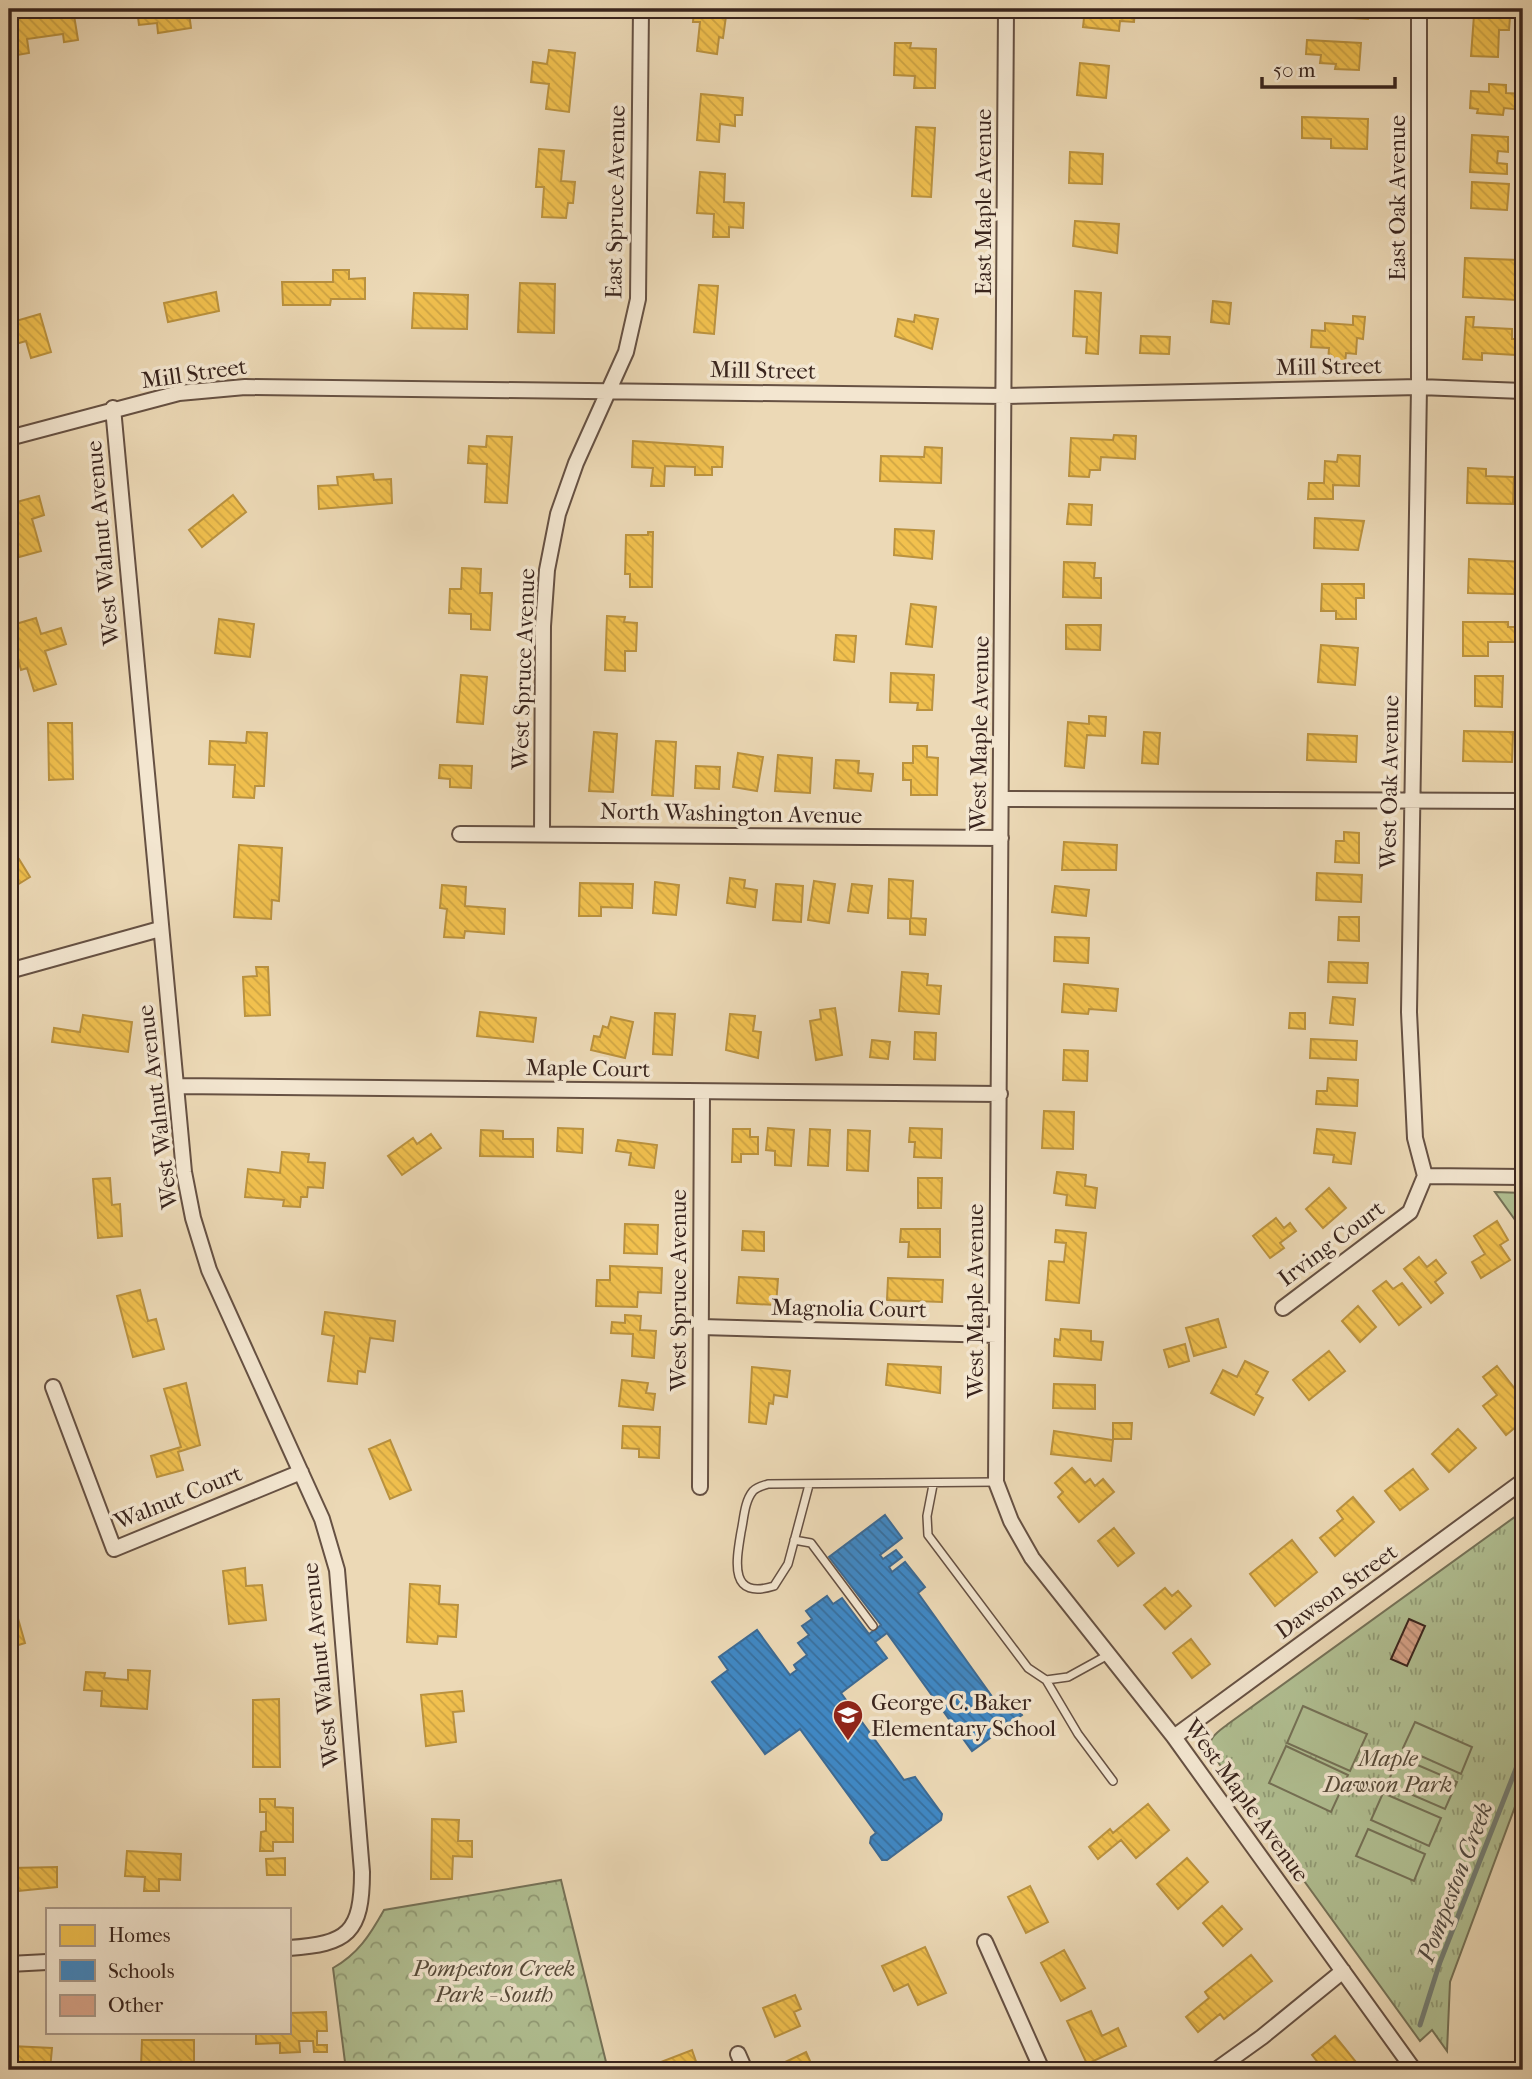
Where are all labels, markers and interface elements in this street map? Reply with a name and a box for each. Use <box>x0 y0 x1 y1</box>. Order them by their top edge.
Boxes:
scale bar <box>1262 46 1396 90</box>
text: 50 m <box>1273 58 1316 82</box>
street label: East Spruce Avenue <box>600 105 631 299</box>
street label: East Maple Avenue <box>970 109 997 295</box>
street label: East Oak Avenue <box>1384 115 1411 281</box>
street label: Mill Street <box>1276 352 1382 381</box>
street label: Mill Street <box>140 353 249 394</box>
street label: Mill Street <box>710 356 816 385</box>
street label: West Walnut Avenue <box>80 439 125 647</box>
street label: West Spruce Avenue <box>506 568 541 771</box>
street label: West Maple Avenue <box>964 635 995 832</box>
street label: West Oak Avenue <box>1374 695 1405 870</box>
street label: North Washington Avenue <box>600 798 862 829</box>
street label: West Walnut Avenue <box>132 1003 184 1212</box>
street label: Maple Court <box>526 1054 650 1083</box>
street label: West Spruce Avenue <box>665 1189 692 1392</box>
street label: Irving Court <box>1273 1195 1390 1292</box>
street label: West Maple Avenue <box>962 1204 989 1399</box>
street label: Magnolia Court <box>771 1294 927 1323</box>
street label: Walnut Court <box>110 1460 246 1536</box>
street label: Dawson Street <box>1270 1538 1402 1645</box>
street label: West Walnut Avenue <box>296 1561 345 1770</box>
place label: George C. Baker Elementary School <box>871 1689 1057 1742</box>
school or university icon: George C. Baker Elementary School <box>831 1698 865 1742</box>
street label: West Maple Avenue <box>1178 1713 1315 1887</box>
park label: Maple Dawson Park <box>1322 1745 1452 1798</box>
water label: Pompeston Creek <box>1411 1798 1498 1967</box>
legend <box>46 1908 290 2034</box>
text: Homes <box>108 1923 171 1947</box>
park label: Pompeston Creek Park - South <box>412 1955 575 2008</box>
text: Schools <box>108 1959 175 1983</box>
text: Other <box>108 1993 163 2017</box>

